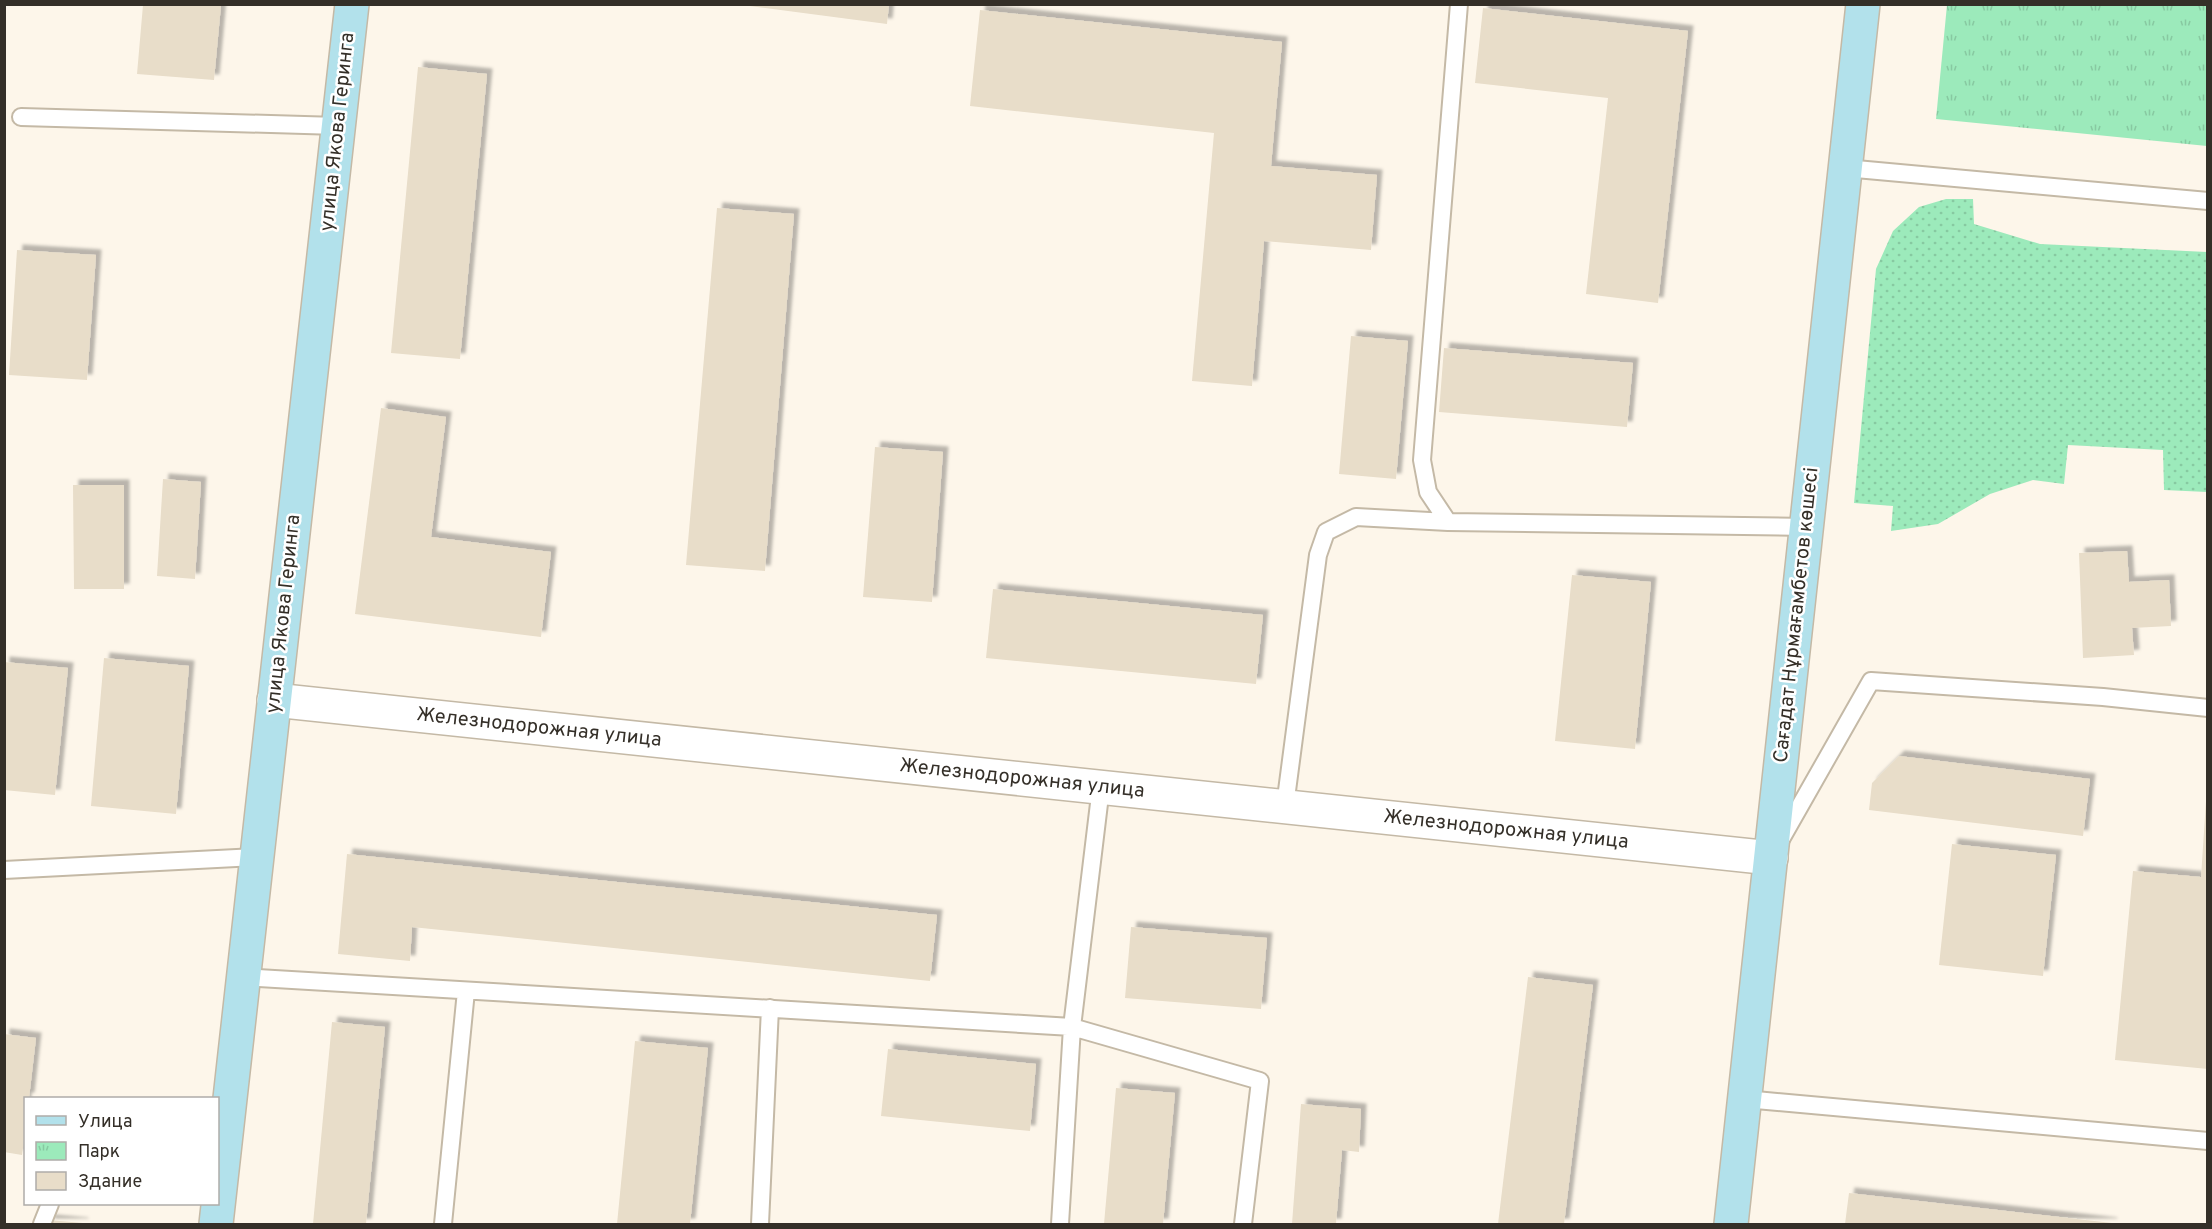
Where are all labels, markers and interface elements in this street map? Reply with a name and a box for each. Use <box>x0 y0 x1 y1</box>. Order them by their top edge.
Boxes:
street label: улица Якова Геринга <box>315 31 361 233</box>
street label: Сағадат Нұрмағамбетов көшесі <box>1769 466 1825 764</box>
street label: улица Якова Геринга <box>261 513 307 715</box>
street label: Железнодорожная улица <box>415 702 663 754</box>
street label: Железнодорожная улица <box>898 753 1146 805</box>
street label: Железнодорожная улица <box>1382 804 1630 856</box>
legend <box>24 1097 219 1205</box>
text: Улица <box>78 1111 132 1134</box>
text: Парк <box>78 1141 120 1164</box>
text: Здание <box>78 1171 142 1194</box>

